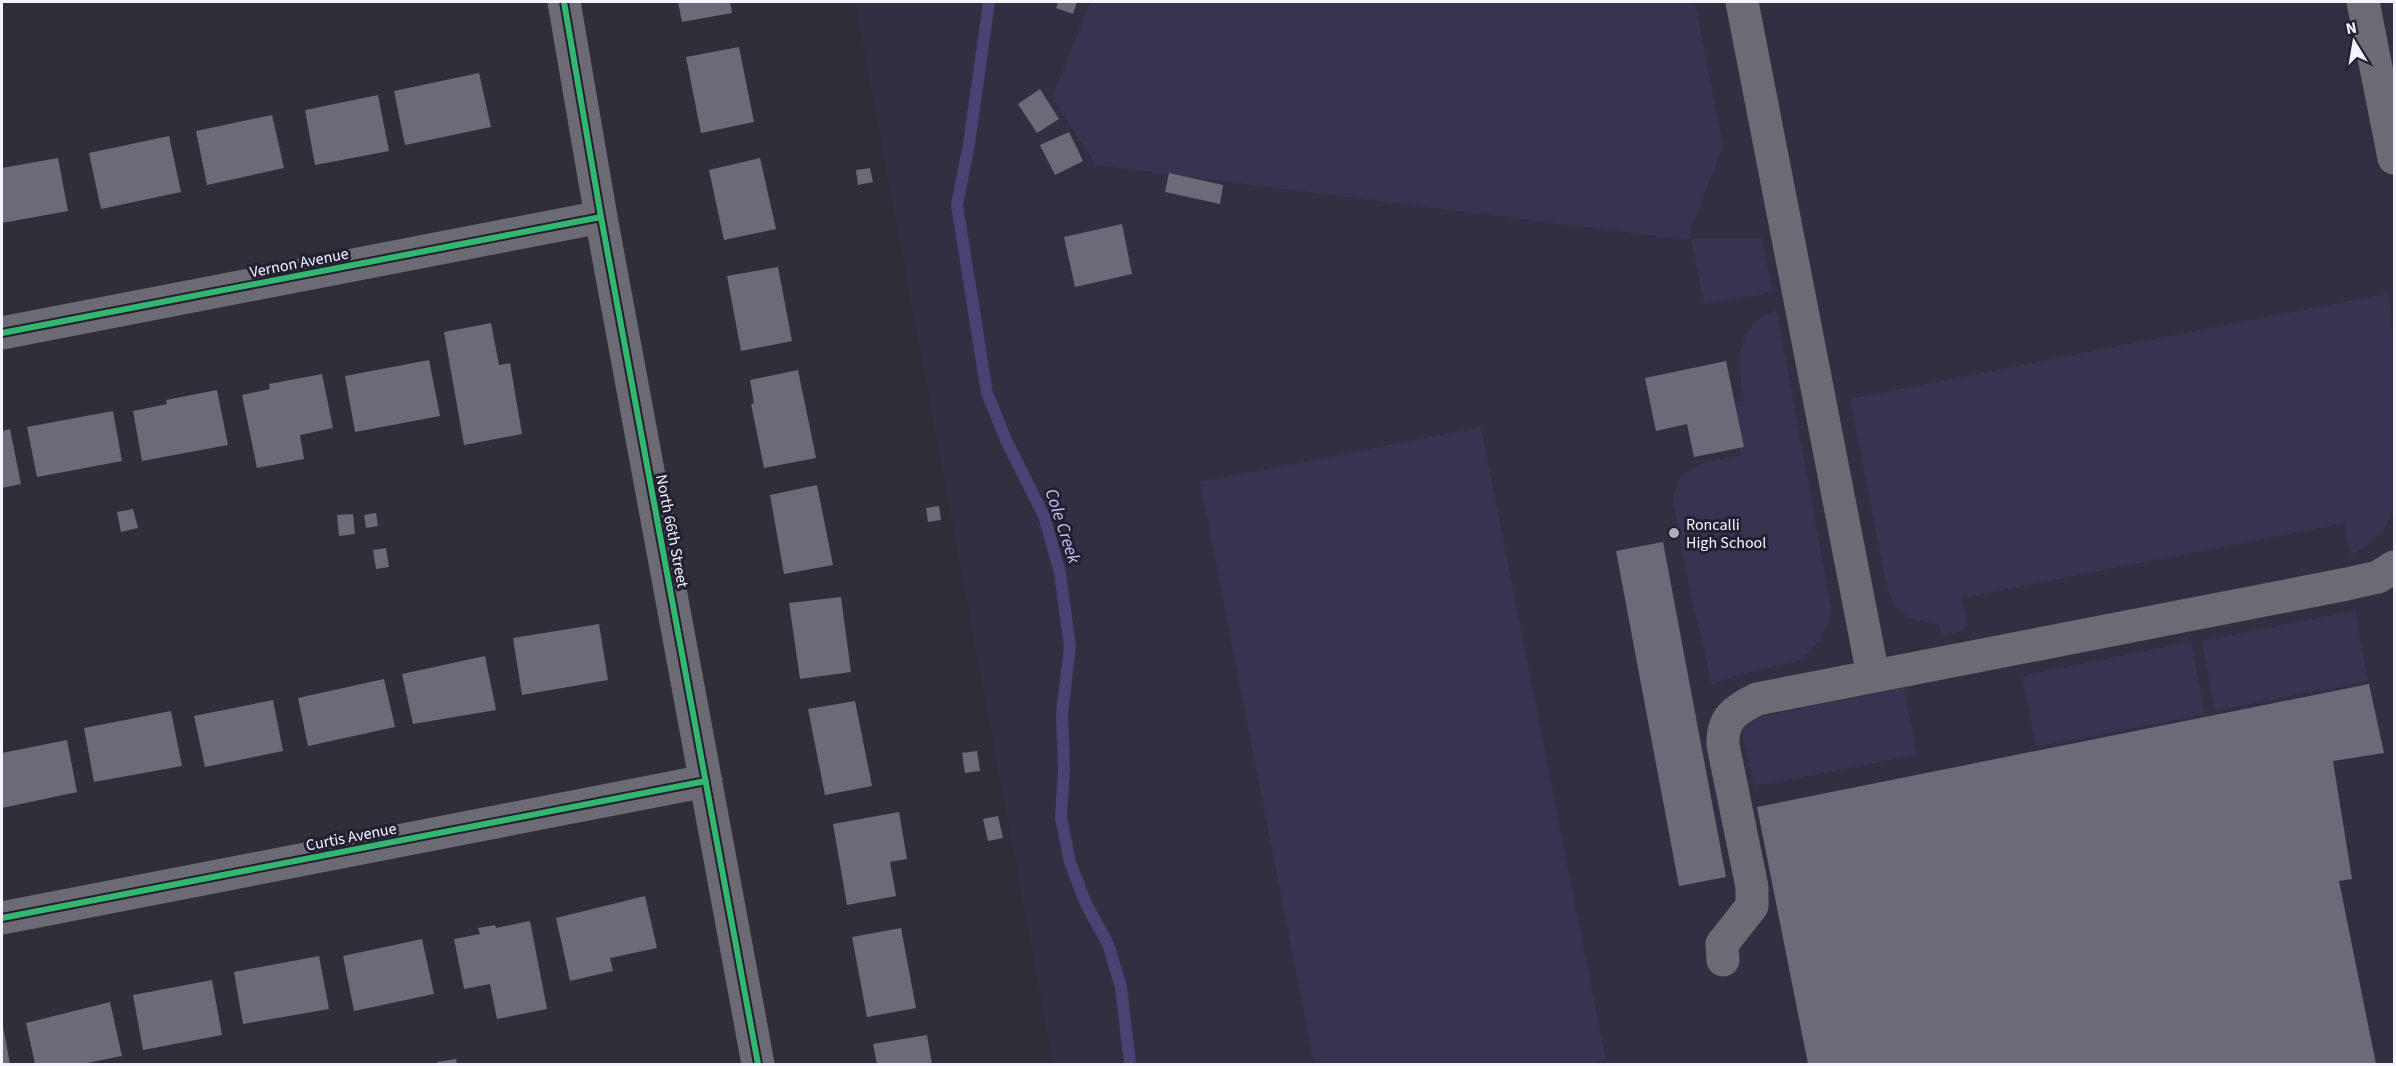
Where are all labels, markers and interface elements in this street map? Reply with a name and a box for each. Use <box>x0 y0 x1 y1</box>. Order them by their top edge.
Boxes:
north arrow <box>2324 12 2384 72</box>
text: N <box>2344 16 2359 40</box>
street label: Vernon Avenue <box>248 243 351 283</box>
street label: North 66th Street <box>650 473 694 590</box>
water label: Cole Creek <box>1039 485 1087 567</box>
place label: Roncalli High School <box>1686 514 1766 554</box>
marker: Roncalli High School <box>1667 526 1681 540</box>
street label: Curtis Avenue <box>304 817 398 857</box>

